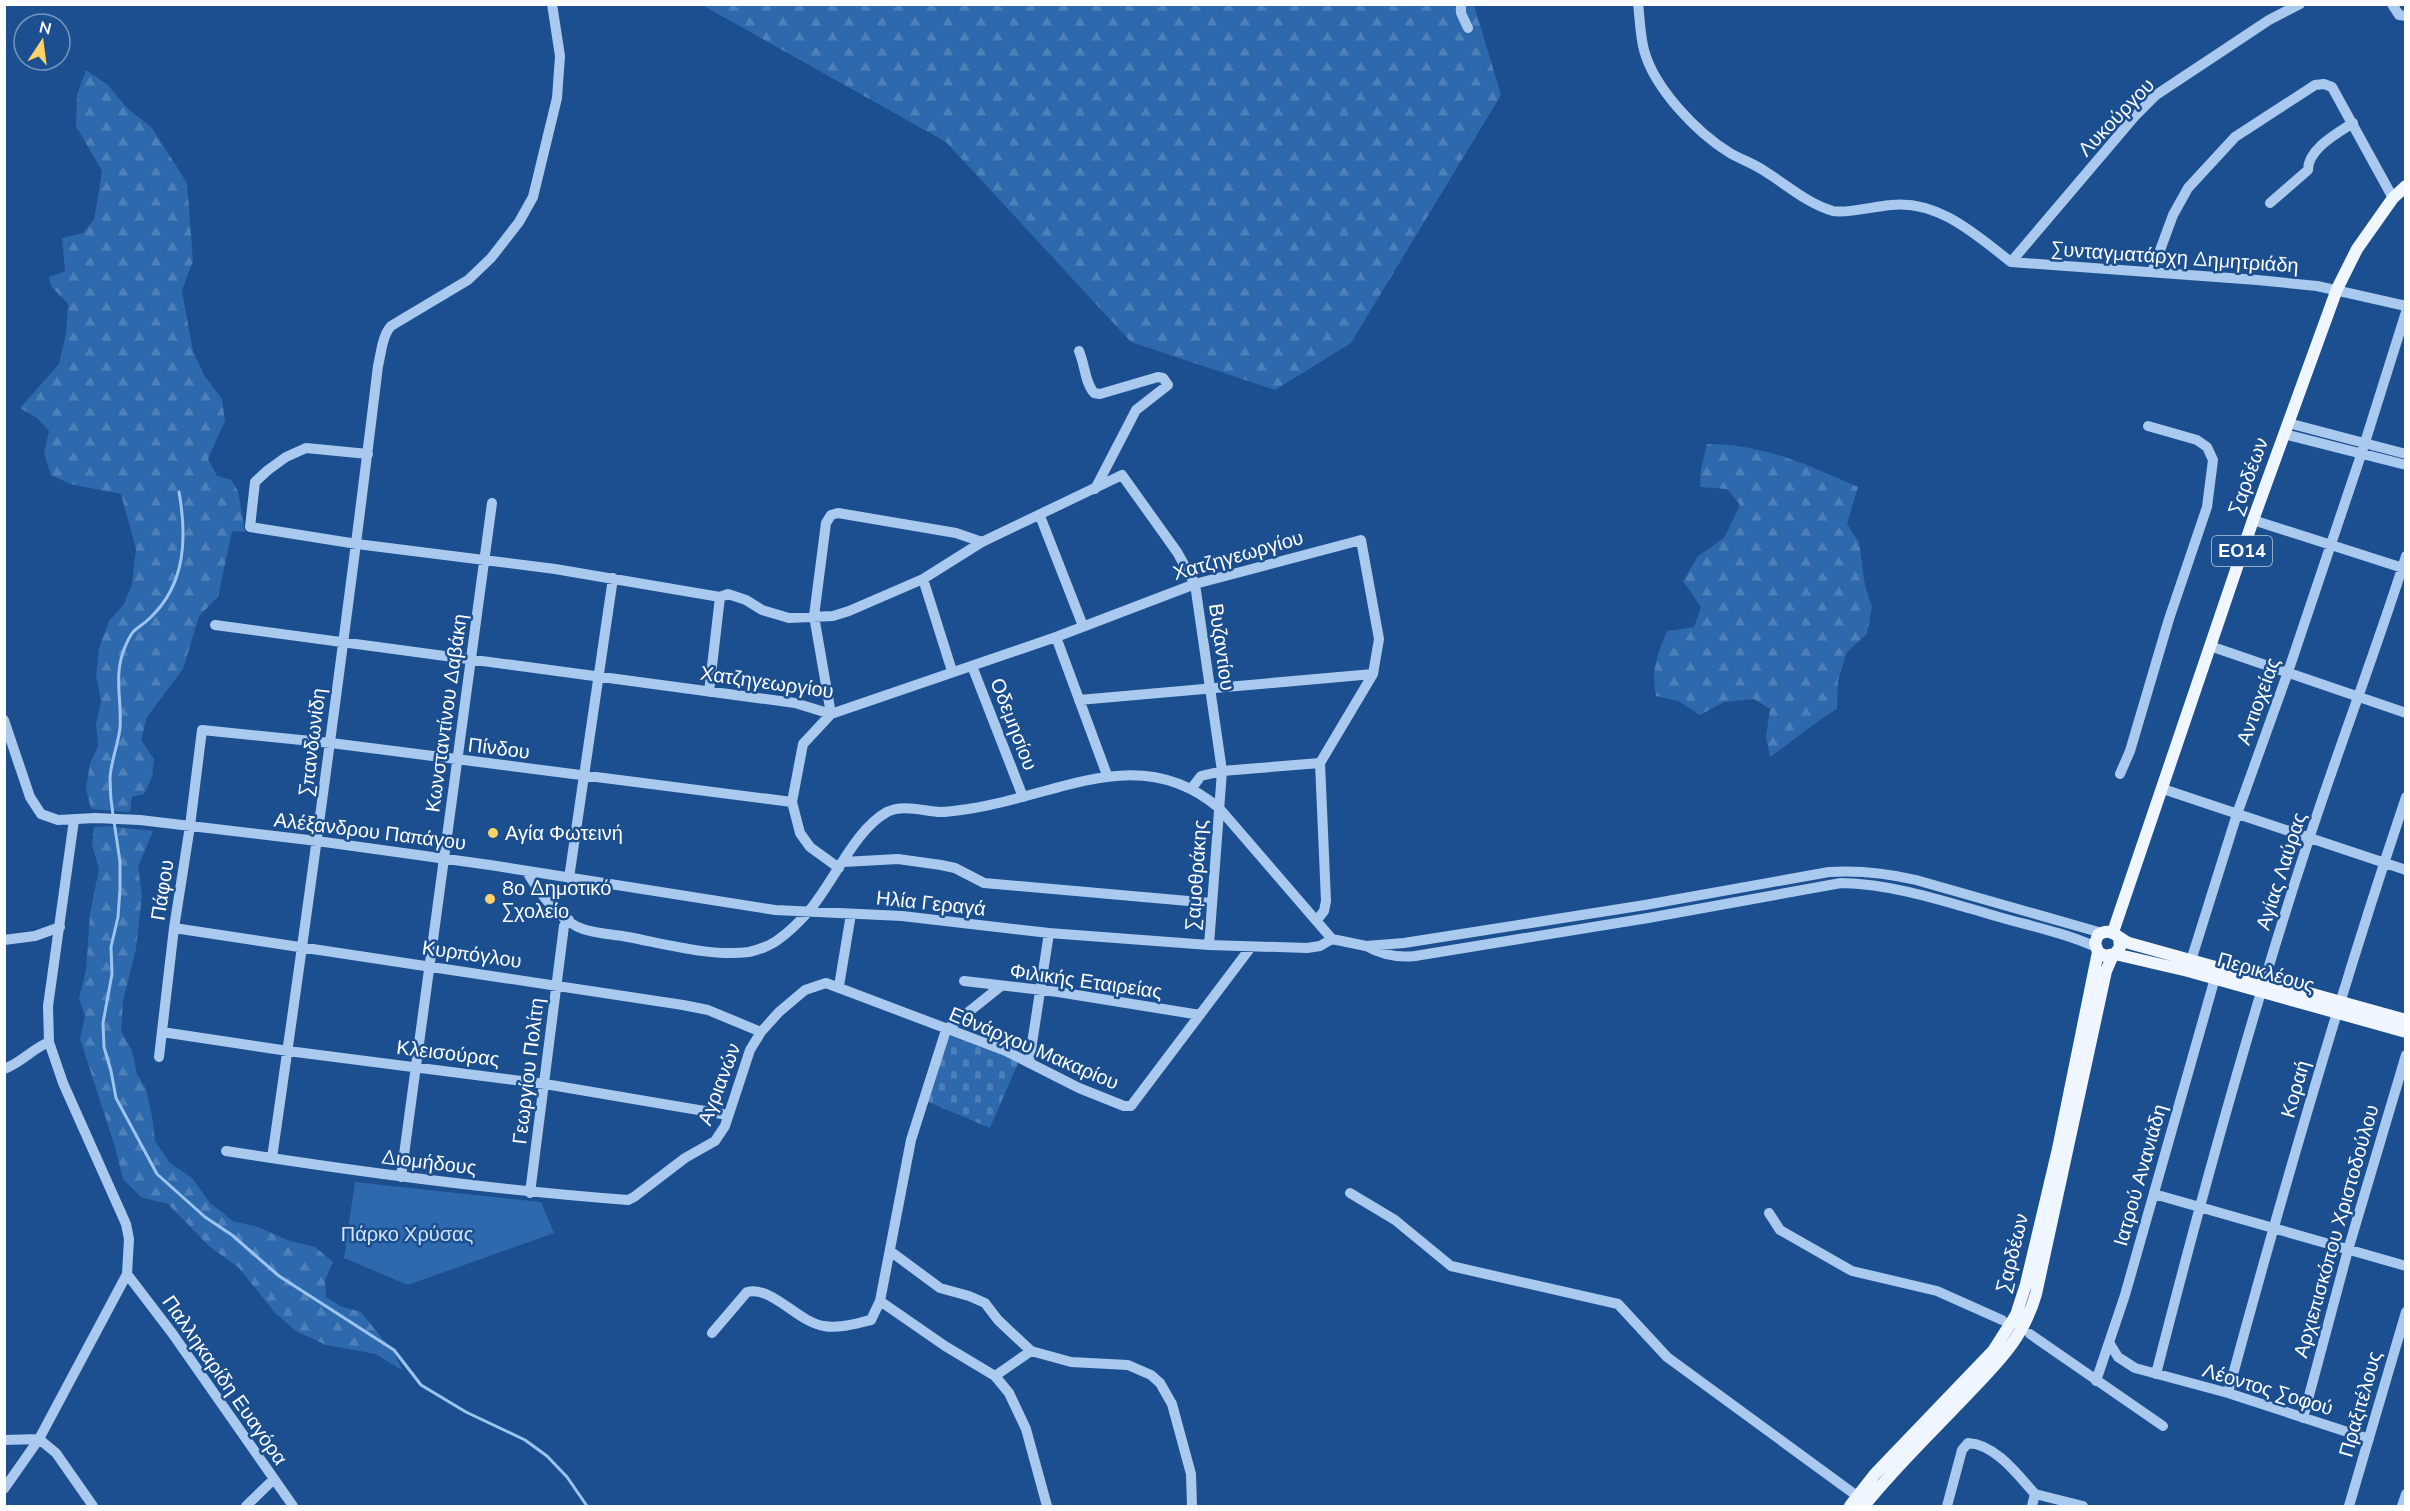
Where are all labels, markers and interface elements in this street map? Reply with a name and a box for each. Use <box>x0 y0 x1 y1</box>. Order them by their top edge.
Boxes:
north arrow <box>12 12 72 72</box>
text: N <box>37 16 53 40</box>
street label: Λυκούργου <box>2072 72 2161 163</box>
street label: Συνταγματάρχη Δημητριάδη <box>2050 235 2300 280</box>
street label: Σαρδέων <box>2222 434 2275 519</box>
street label: Χατζηγεωργίου <box>1170 524 1307 587</box>
road number: ΕΟ14 <box>2212 536 2272 566</box>
street label: Βυζαντίου <box>1202 602 1241 692</box>
street label: Κωνσταντίνου Δαβάκη <box>419 612 474 814</box>
street label: Αντιοχείας <box>2230 653 2287 749</box>
street label: Χατζηγεωργίου <box>698 660 835 705</box>
street label: Οδεμησίου <box>984 674 1043 774</box>
street label: Σπανδωνίδη <box>292 686 333 798</box>
street label: Πίνδου <box>466 731 531 766</box>
street label: Αλέξανδρου Παπάγου <box>272 806 468 857</box>
street label: Αγίας Λαύρας <box>2250 809 2313 933</box>
street label: Σαμοθράκης <box>1179 819 1214 931</box>
place label: Αγία Φωτεινή <box>505 820 623 847</box>
marker: Αγία Φωτεινή <box>486 826 500 840</box>
street label: Πάφου <box>144 858 181 922</box>
place label: 8ο Δημοτικό Σχολείο <box>502 875 611 925</box>
street label: Ηλία Γεραγά <box>875 884 987 923</box>
marker: 8ο Δημοτικό Σχολείο <box>483 892 497 906</box>
street label: Κυρπόγλου <box>420 934 523 975</box>
street label: Περικλέους <box>2214 946 2318 999</box>
street label: Φιλικής Εταιρείας <box>1008 957 1164 1006</box>
street label: Γεωργίου Πολίτη <box>506 996 551 1146</box>
street label: Εθνάρχου Μακαρίου <box>945 1000 1123 1096</box>
street label: Κλεισούρας <box>395 1034 501 1073</box>
street label: Αγριανών <box>691 1039 747 1129</box>
street label: Κοραή <box>2274 1057 2316 1121</box>
street label: Ιατρού Ανανιάδη <box>2107 1101 2174 1249</box>
street label: Αρχιεπισκόπου Χριστοδούλου <box>2287 1101 2386 1361</box>
street label: Διομήδους <box>380 1143 478 1182</box>
street label: Σαρδέων <box>1990 1211 2035 1295</box>
park label: Πάρκο Χρύσας <box>341 1221 474 1248</box>
street label: Παλληκαρίδη Ευαγόρα <box>156 1290 293 1471</box>
street label: Πραξιτέλους <box>2332 1348 2389 1460</box>
street label: Λέοντος Σοφού <box>2199 1357 2336 1422</box>

